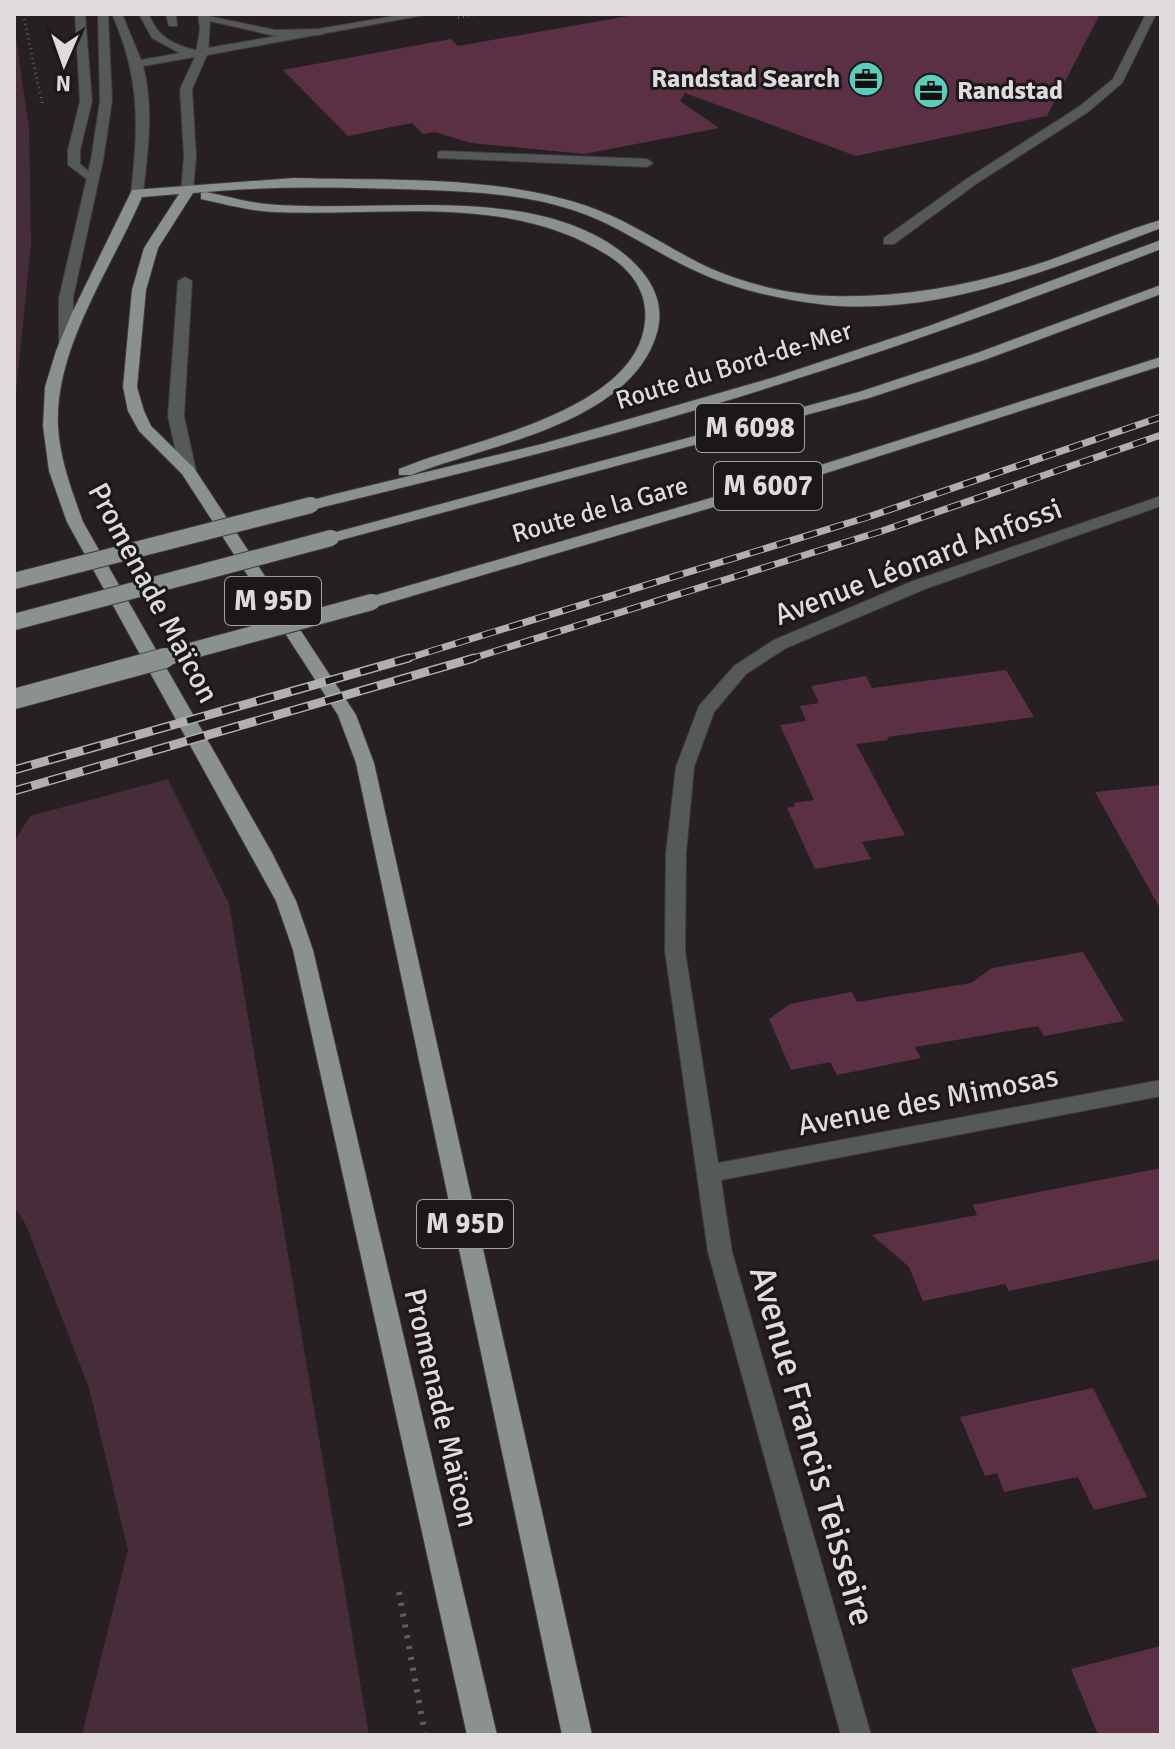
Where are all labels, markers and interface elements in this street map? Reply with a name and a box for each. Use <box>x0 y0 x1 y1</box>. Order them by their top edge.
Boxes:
north arrow <box>24 24 104 104</box>
office icon: Randstad Search <box>847 60 885 98</box>
place label: Randstad Search <box>651 63 840 95</box>
text: N <box>55 70 71 97</box>
office icon: Randstad <box>912 72 950 110</box>
place label: Randstad <box>957 75 1063 107</box>
street label: Route du Bord-de-Mer <box>612 315 856 417</box>
road number: M 6098 <box>696 404 804 452</box>
road number: M 6007 <box>714 462 822 510</box>
street label: Route de la Gare <box>508 470 692 550</box>
street label: Promenade Maïcon <box>79 477 227 709</box>
street label: Avenue Léonard Anfossi <box>769 490 1067 634</box>
road number: M 95D <box>225 577 321 625</box>
street label: Avenue des Mimosas <box>795 1058 1061 1144</box>
road number: M 95D <box>417 1200 513 1248</box>
street label: Avenue Francis Teisseire <box>739 1261 885 1631</box>
street label: Promenade Maïcon <box>396 1285 486 1531</box>

